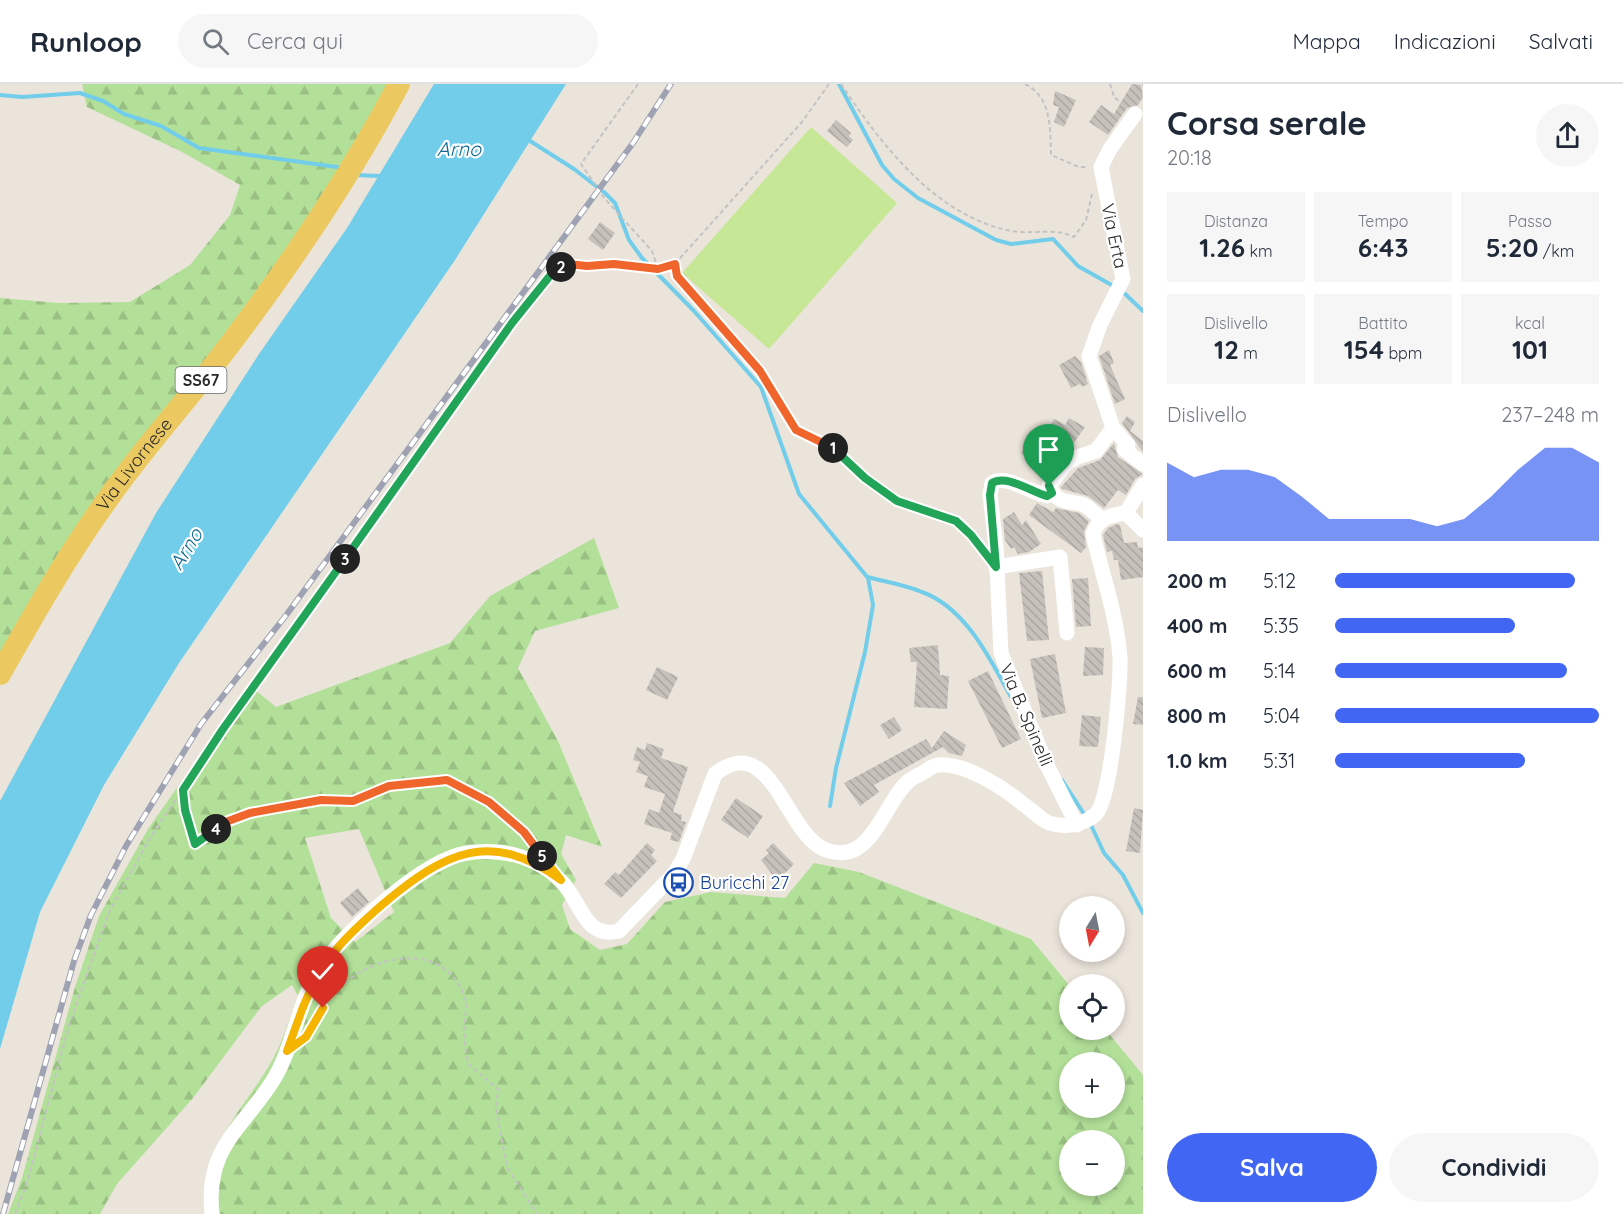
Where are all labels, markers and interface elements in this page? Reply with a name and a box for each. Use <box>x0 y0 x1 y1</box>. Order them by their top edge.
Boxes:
search box <box>178 14 598 68</box>
text: Runloop <box>30 24 142 59</box>
icon: search <box>199 25 232 58</box>
text: Cerca qui <box>247 27 343 55</box>
text: Mappa <box>1292 28 1361 54</box>
text: Indicazioni <box>1394 28 1496 54</box>
text: Salvati <box>1529 28 1593 54</box>
text: Corsa serale <box>1167 102 1367 143</box>
button: share <box>1536 104 1599 167</box>
water label: Arno <box>437 136 482 161</box>
text: 20:18 <box>1167 145 1212 170</box>
street label: Via Erta <box>1096 201 1133 270</box>
text: Distanza <box>1204 211 1268 231</box>
text: Tempo <box>1358 211 1408 231</box>
text: Passo <box>1508 211 1552 231</box>
text: 1.26 <box>1199 231 1245 264</box>
text: 6:43 <box>1358 231 1408 264</box>
text: 5:20 <box>1486 231 1538 264</box>
text: km <box>1245 241 1273 261</box>
text: /km <box>1538 241 1574 261</box>
pin: 2 <box>546 252 576 282</box>
text: 2 <box>556 257 566 277</box>
text: Dislivello <box>1204 313 1268 333</box>
text: Battito <box>1358 313 1408 333</box>
text: kcal <box>1515 313 1545 333</box>
text: 12 <box>1214 333 1239 366</box>
text: 154 <box>1344 333 1384 366</box>
text: 101 <box>1512 333 1548 366</box>
text: m <box>1239 343 1258 363</box>
text: bpm <box>1384 343 1422 363</box>
road number: SS67 <box>176 367 226 393</box>
text: Dislivello <box>1167 402 1247 427</box>
text: 237–248 m <box>1501 402 1599 427</box>
street label: Via Livornese <box>91 413 177 515</box>
pin <box>1023 424 1074 486</box>
pin: 1 <box>818 433 848 463</box>
icon: arrive <box>1032 433 1065 466</box>
text: 1 <box>830 438 836 458</box>
water label: Arno <box>163 523 208 574</box>
pin: 3 <box>330 544 360 574</box>
text: 3 <box>341 549 349 569</box>
text: 200 m <box>1167 568 1227 593</box>
text: 5:12 <box>1263 568 1296 593</box>
text: 400 m <box>1167 613 1227 638</box>
text: 5:35 <box>1263 613 1299 638</box>
text: 600 m <box>1167 658 1227 683</box>
text: 5:14 <box>1263 658 1295 683</box>
street label: Via B. Spinelli <box>995 660 1058 770</box>
text: 800 m <box>1167 703 1227 728</box>
text: 5:04 <box>1263 703 1300 728</box>
text: 1.0 km <box>1167 748 1227 773</box>
text: 5:31 <box>1263 748 1296 773</box>
pin: 4 <box>201 814 231 844</box>
text: 4 <box>211 819 221 839</box>
pin: 5 <box>527 841 557 871</box>
text: 5 <box>537 846 547 866</box>
bus stop icon: Buricchi 27 <box>663 867 695 899</box>
place label: Buricchi 27 <box>700 871 789 894</box>
north arrow <box>1059 896 1125 962</box>
map controls <box>1059 896 1125 1196</box>
pin <box>297 946 348 1008</box>
icon: check <box>306 955 339 988</box>
button: locate <box>1059 974 1125 1040</box>
button: + <box>1059 1052 1125 1118</box>
button: − <box>1059 1130 1125 1196</box>
button: Salva <box>1167 1133 1377 1202</box>
button: Condividi <box>1389 1133 1599 1202</box>

